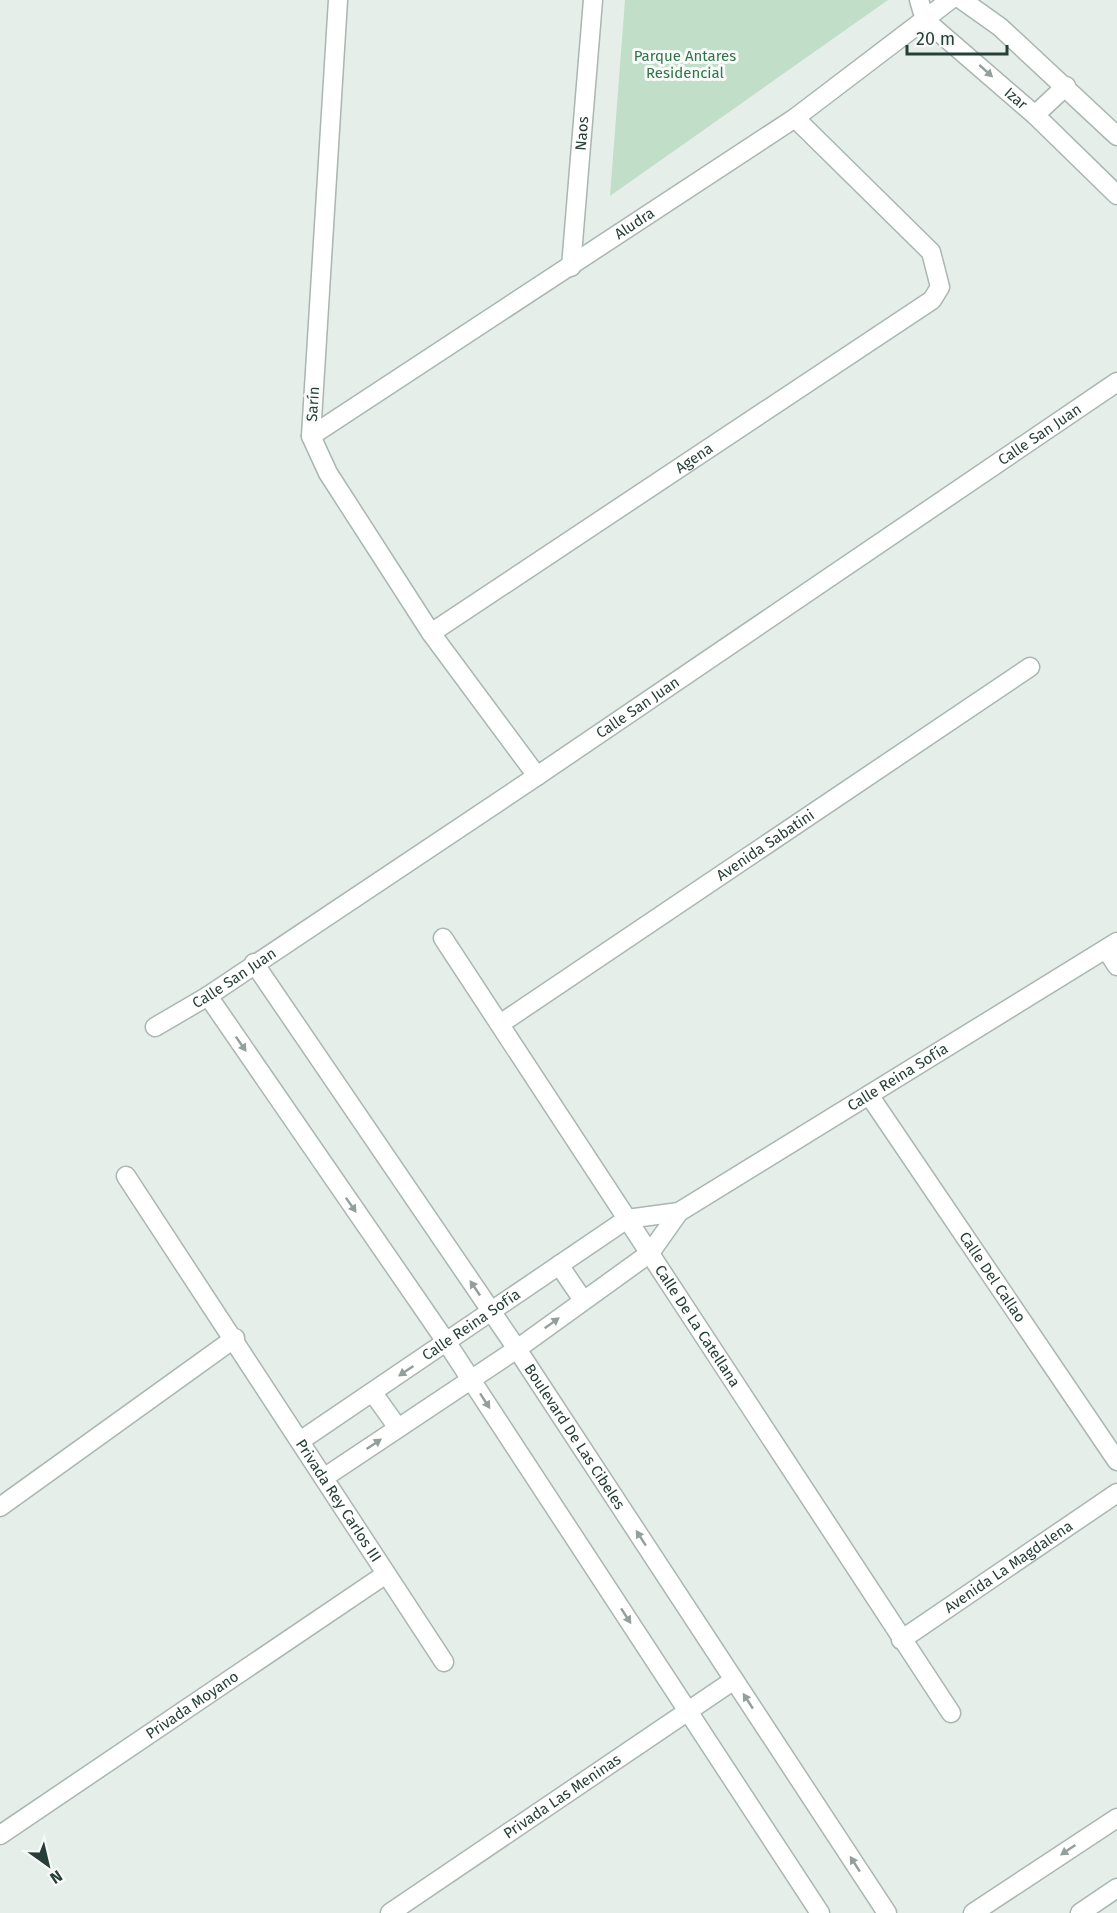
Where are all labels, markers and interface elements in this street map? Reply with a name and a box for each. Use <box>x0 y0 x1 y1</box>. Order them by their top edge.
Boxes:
scale bar <box>907 18 1008 56</box>
text: 20 m <box>916 28 955 50</box>
park label: Parque Antares Residencial <box>634 47 736 82</box>
one-way arrow <box>978 64 993 77</box>
street label: Izar <box>1001 84 1031 114</box>
street label: Naos <box>572 116 592 151</box>
street label: Aludra <box>611 204 658 243</box>
street label: Sarín <box>303 386 323 422</box>
street label: Calle San Juan <box>995 400 1085 469</box>
street label: Agena <box>672 439 716 477</box>
street label: Calle San Juan <box>593 673 683 742</box>
street label: Avenida Sabatini <box>713 806 818 885</box>
street label: Calle San Juan <box>189 944 279 1012</box>
one-way arrow <box>235 1036 246 1052</box>
street label: Calle Reina Sofía <box>844 1039 951 1115</box>
one-way arrow <box>345 1196 357 1212</box>
street label: Calle Del Callao <box>955 1228 1029 1326</box>
street label: Calle De La Catellana <box>651 1262 744 1390</box>
one-way arrow <box>470 1280 481 1296</box>
street label: Calle Reina Sofía <box>419 1285 524 1364</box>
one-way arrow <box>545 1317 560 1329</box>
street label: Boulevard De Las Cibeles <box>520 1361 629 1513</box>
one-way arrow <box>398 1365 414 1376</box>
one-way arrow <box>479 1392 490 1409</box>
street label: Privada Rey Carlos III <box>292 1436 385 1565</box>
one-way arrow <box>365 1438 381 1450</box>
street label: Avenida La Magdalena <box>941 1517 1076 1617</box>
one-way arrow <box>636 1530 647 1546</box>
one-way arrow <box>620 1608 632 1624</box>
street label: Privada Moyano <box>142 1667 242 1743</box>
one-way arrow <box>743 1693 754 1709</box>
street label: Privada Las Meninas <box>500 1750 624 1842</box>
north arrow <box>18 1835 78 1895</box>
one-way arrow <box>1060 1844 1076 1855</box>
one-way arrow <box>850 1856 861 1872</box>
text: N <box>46 1866 66 1888</box>

